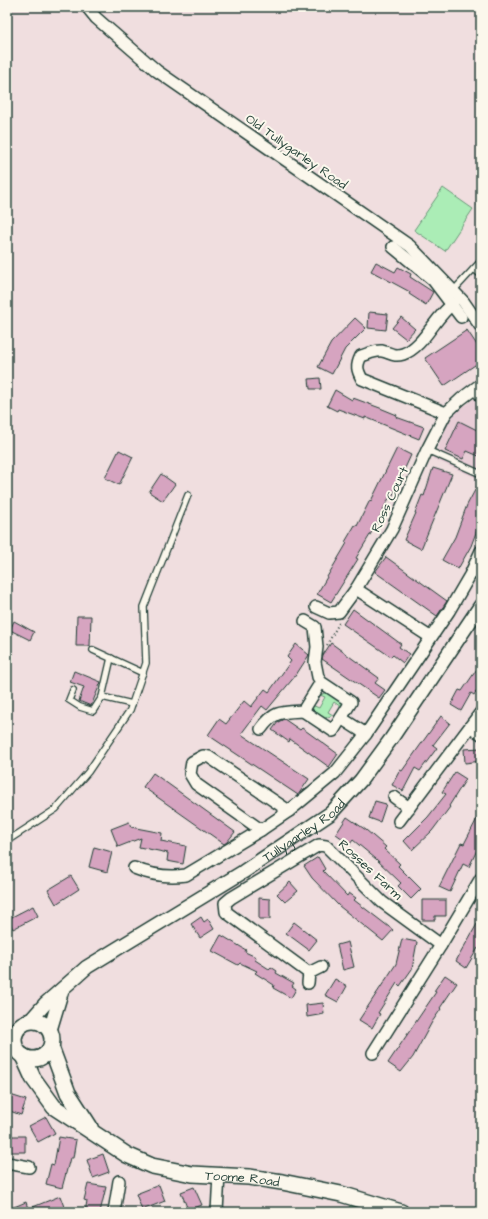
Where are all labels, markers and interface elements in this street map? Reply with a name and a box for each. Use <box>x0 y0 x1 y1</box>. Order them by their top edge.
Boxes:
street label: Old Tullygarley Road <box>241 110 351 195</box>
street label: Ross Court <box>367 463 413 535</box>
street label: Tullygarley Road <box>259 795 350 866</box>
street label: Rosses Farm <box>334 835 407 905</box>
street label: Toome Road <box>205 1167 281 1192</box>

